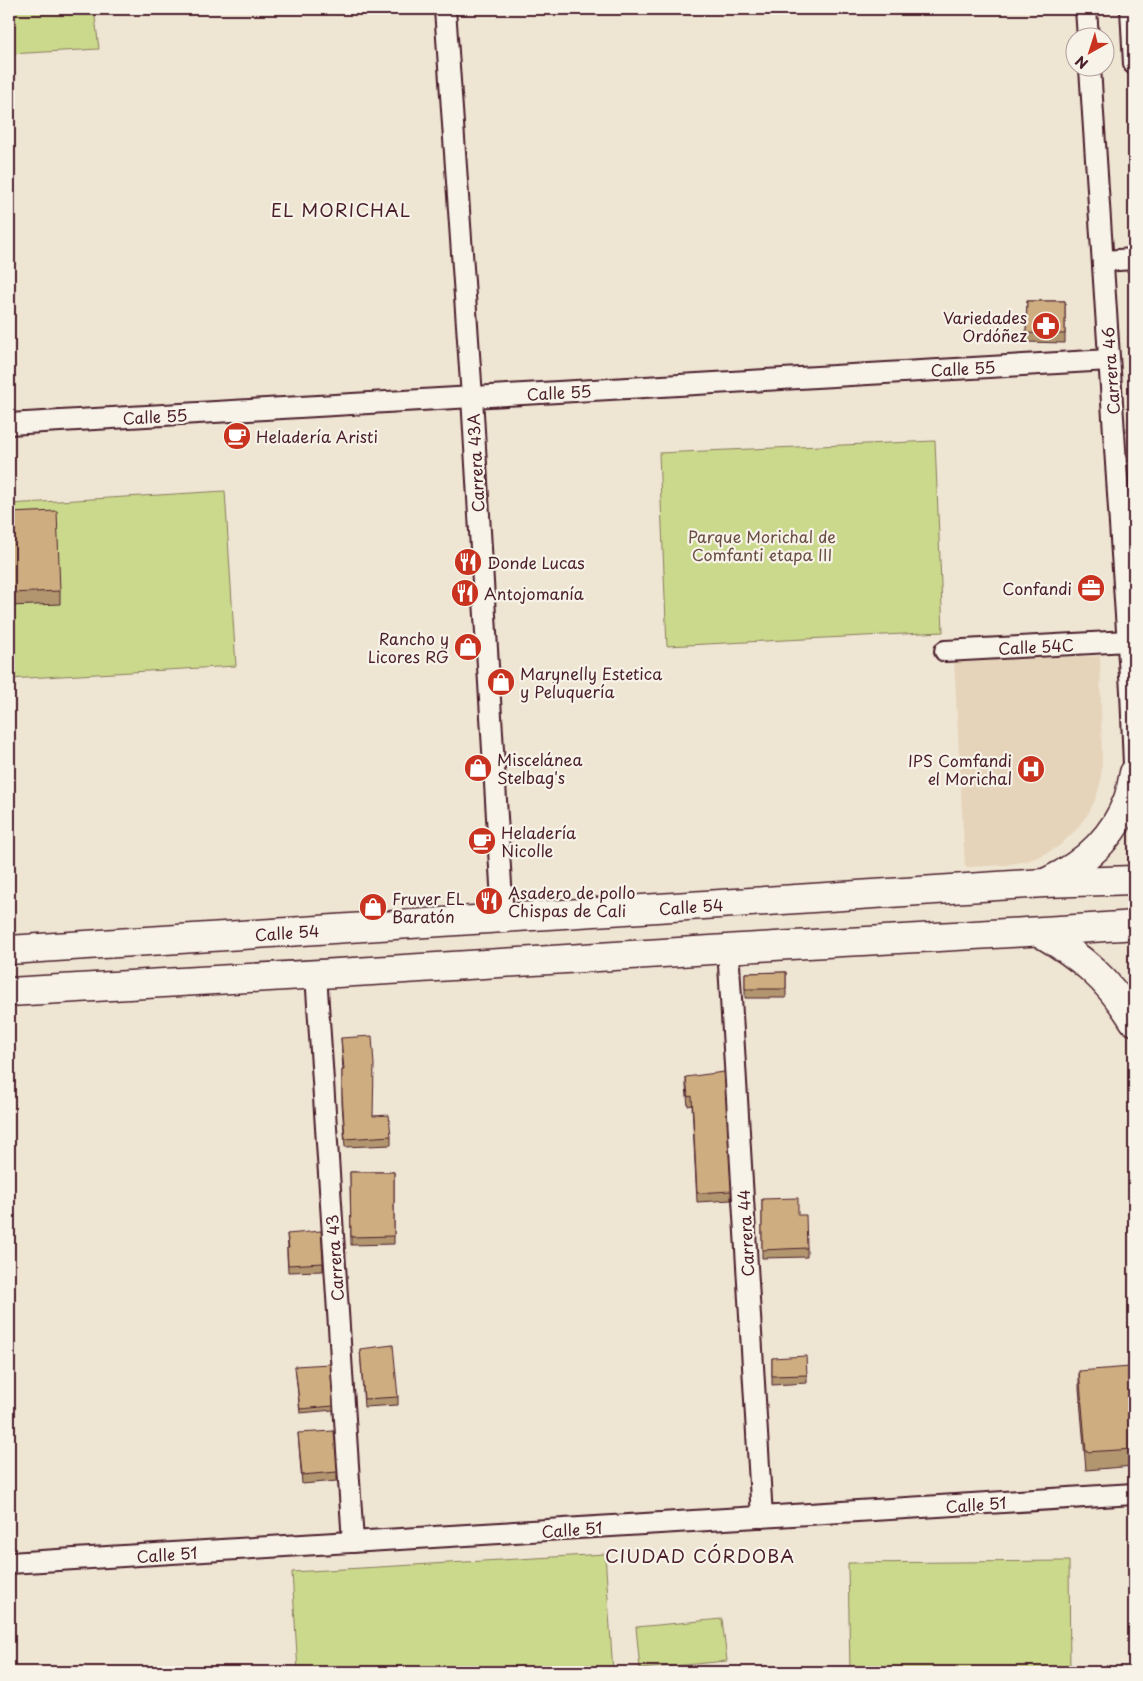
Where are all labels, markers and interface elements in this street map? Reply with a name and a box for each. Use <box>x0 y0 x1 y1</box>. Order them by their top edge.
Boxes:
north arrow <box>1066 28 1116 78</box>
text: N <box>1071 51 1092 74</box>
district label: EL MORICHAL <box>271 196 411 223</box>
place label: Variedades Ordóñez <box>943 305 1027 347</box>
pharmacy icon: Variedades Ordóñez <box>1031 311 1061 341</box>
street label: Carrera 46 <box>1095 326 1125 416</box>
street label: Calle 55 <box>930 354 996 382</box>
street label: Calle 55 <box>526 378 592 406</box>
street label: Calle 55 <box>122 402 188 430</box>
street label: Carrera 43A <box>460 413 490 513</box>
cafe icon: Heladería Aristi <box>222 421 252 451</box>
place label: Heladería Aristi <box>256 424 378 448</box>
park label: Parque Morichal de Comfanti etapa III <box>688 524 836 566</box>
restaurant icon: Donde Lucas <box>453 547 483 577</box>
place label: Donde Lucas <box>487 550 585 574</box>
office icon: Confandi <box>1076 573 1106 603</box>
place label: Confandi <box>1002 576 1072 600</box>
restaurant icon: Antojomanía <box>450 578 480 608</box>
place label: Antojomanía <box>484 581 584 605</box>
place label: Rancho y Licores RG <box>368 626 449 668</box>
shop icon: Rancho y Licores RG <box>453 632 483 662</box>
street label: Calle 54C <box>997 632 1075 660</box>
place label: Marynelly Estetica y Peluquería <box>520 661 662 703</box>
shop icon: Marynelly Estetica y Peluquería <box>486 667 516 697</box>
place label: Miscelánea Stelbag's <box>497 747 582 789</box>
place label: IPS Comfandi el Morichal <box>908 748 1012 790</box>
shop icon: Miscelánea Stelbag's <box>463 753 493 783</box>
hospital icon: IPS Comfandi el Morichal <box>1016 754 1046 784</box>
place label: Heladería Nicolle <box>501 820 576 862</box>
cafe icon: Heladería Nicolle <box>467 826 497 856</box>
place label: Asadero de pollo Chispas de Cali <box>508 880 635 922</box>
place label: Fruver EL Baratón <box>392 886 465 928</box>
restaurant icon: Asadero de pollo Chispas de Cali <box>474 886 504 916</box>
shop icon: Fruver EL Baratón <box>358 892 388 922</box>
street label: Calle 54 <box>658 892 724 920</box>
street label: Calle 54 <box>254 918 320 946</box>
street label: Carrera 44 <box>731 1189 759 1277</box>
street label: Carrera 43 <box>319 1214 349 1302</box>
street label: Calle 51 <box>945 1490 1007 1518</box>
street label: Calle 51 <box>541 1515 603 1543</box>
street label: Calle 51 <box>136 1540 198 1568</box>
district label: CIUDAD CÓRDOBA <box>605 1542 795 1569</box>

